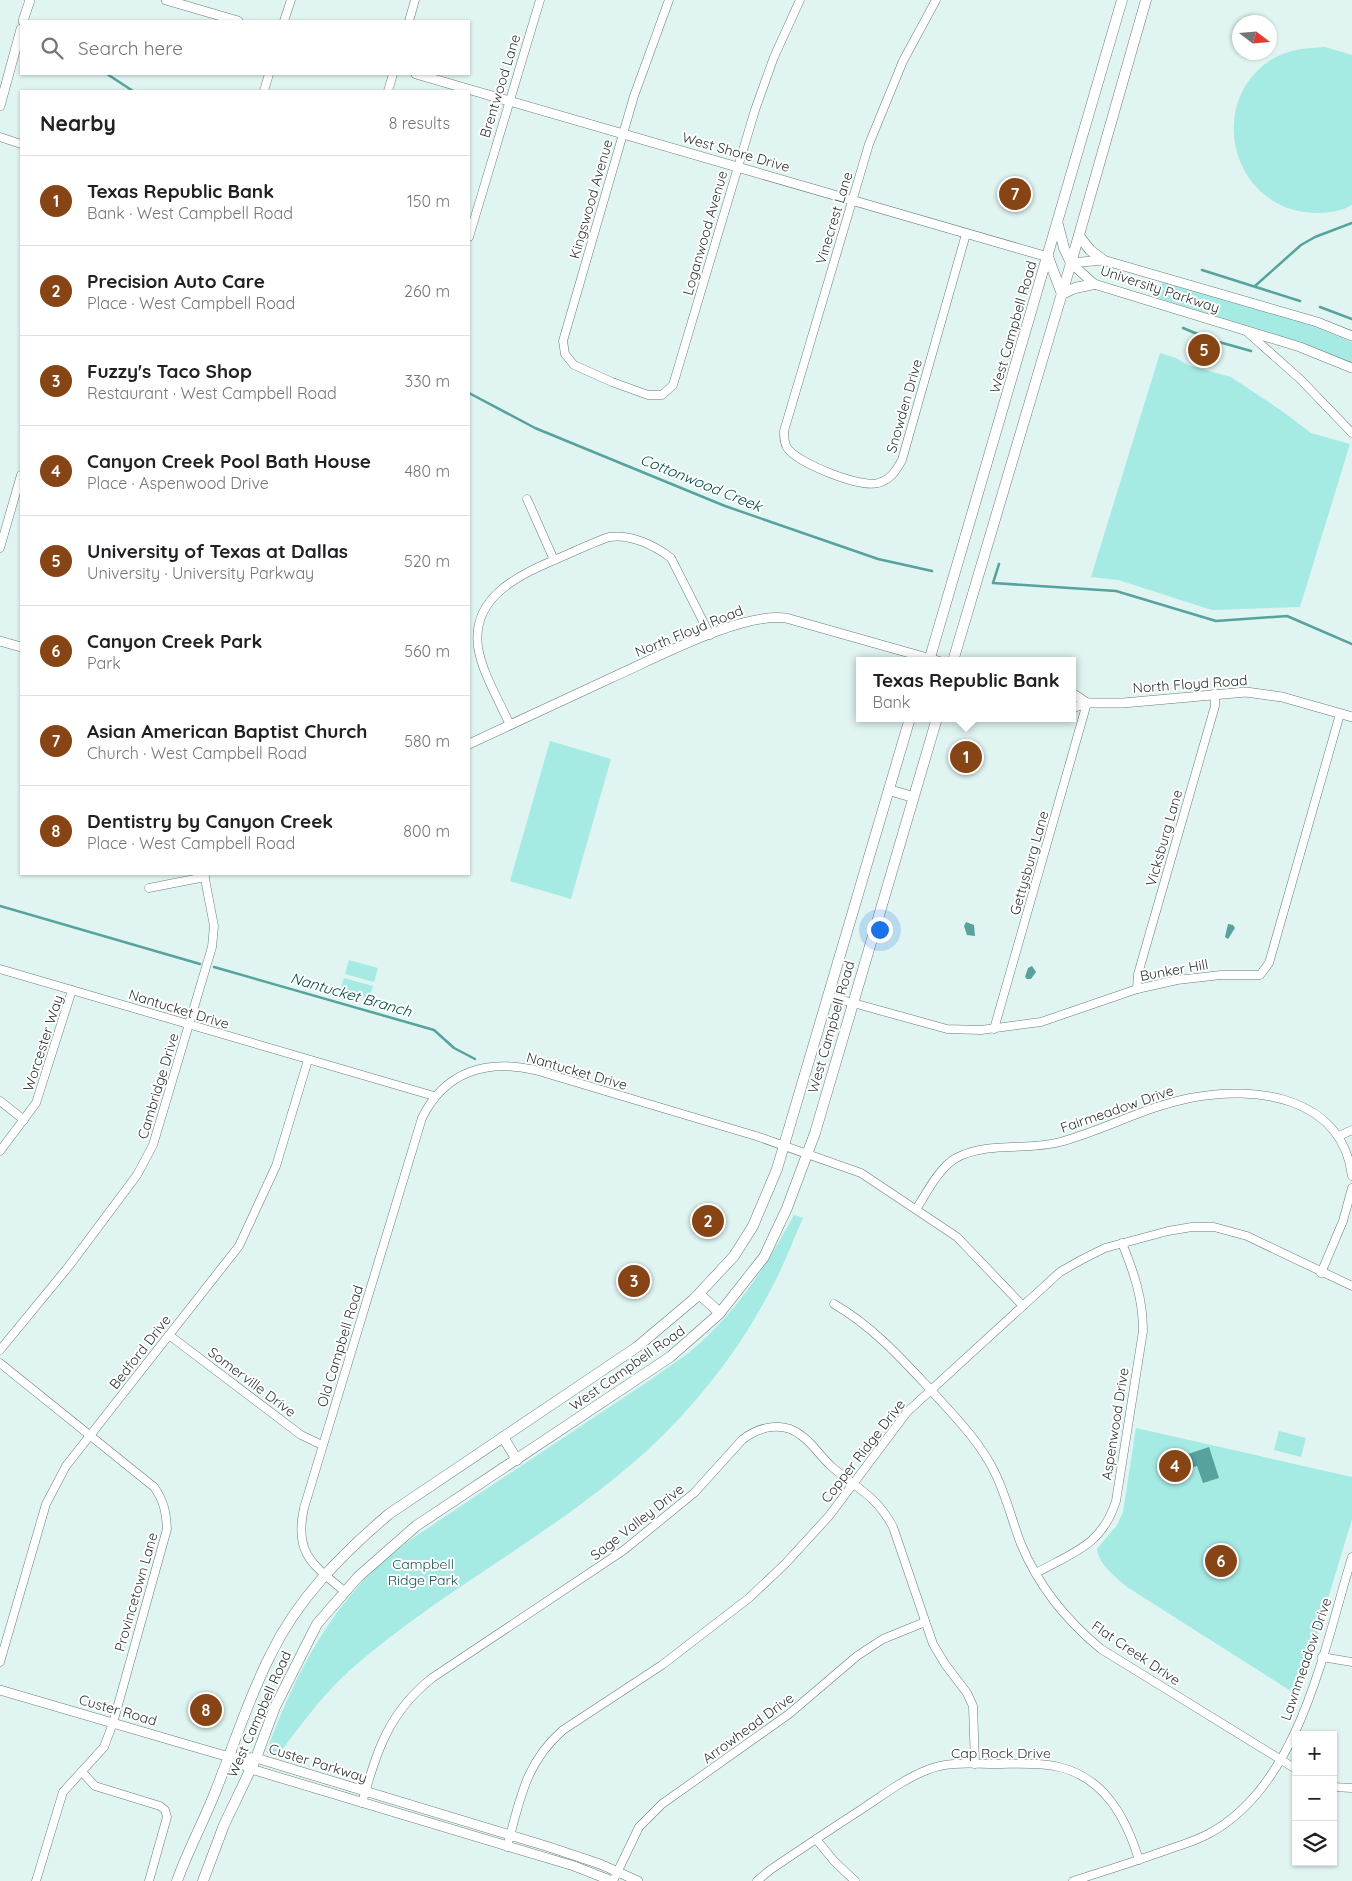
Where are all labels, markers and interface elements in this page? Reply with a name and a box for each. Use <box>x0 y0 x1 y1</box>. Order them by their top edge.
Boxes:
north arrow <box>1232 15 1277 60</box>
search box <box>20 20 470 75</box>
street label: Brentwood Lane <box>476 32 524 140</box>
icon: search <box>38 34 66 62</box>
text: Search here <box>78 36 183 60</box>
text: Nearby <box>40 110 116 136</box>
text: 8 results <box>389 113 450 133</box>
street label: West Shore Drive <box>680 128 792 176</box>
street label: Kingswood Avenue <box>565 137 617 261</box>
street label: Loganwood Avenue <box>679 169 731 297</box>
street label: Vinecrest Lane <box>811 170 857 266</box>
pin: 7 <box>999 175 1031 213</box>
text: Texas Republic Bank <box>87 179 274 203</box>
text: 1 <box>53 191 59 211</box>
text: 150 m <box>407 191 450 211</box>
text: Bank · West Campbell Road <box>87 203 293 223</box>
street label: West Campbell Road <box>986 259 1040 395</box>
street label: University Parkway <box>1098 261 1222 317</box>
text: Precision Auto Care <box>87 269 265 293</box>
text: 2 <box>51 281 61 301</box>
text: 260 m <box>404 281 450 301</box>
text: Place · West Campbell Road <box>87 293 295 313</box>
pin: 5 <box>1188 331 1220 369</box>
street label: Snowden Drive <box>882 357 926 455</box>
text: Fuzzy's Taco Shop <box>87 359 252 383</box>
text: 3 <box>52 371 60 391</box>
text: 330 m <box>405 371 450 391</box>
text: Restaurant · West Campbell Road <box>87 383 337 403</box>
text: Canyon Creek Pool Bath House <box>87 449 371 473</box>
water label: Cottonwood Creek <box>638 449 767 516</box>
text: 4 <box>51 461 61 481</box>
text: 480 m <box>404 461 450 481</box>
text: Place · Aspenwood Drive <box>87 473 269 493</box>
text: University of Texas at Dallas <box>87 539 348 563</box>
text: 5 <box>51 551 61 571</box>
text: 520 m <box>404 551 450 571</box>
text: University · University Parkway <box>87 563 314 583</box>
street label: North Floyd Road <box>632 601 746 661</box>
text: Canyon Creek Park <box>87 629 262 653</box>
text: 6 <box>52 641 60 661</box>
text: 560 m <box>404 641 450 661</box>
text: Park <box>87 653 121 673</box>
popup <box>856 657 1076 722</box>
text: Texas Republic Bank <box>873 668 1060 692</box>
street label: North Floyd Road <box>1132 671 1248 697</box>
text: Bank <box>873 692 910 712</box>
text: Asian American Baptist Church <box>87 719 367 743</box>
text: 7 <box>52 731 60 751</box>
text: 580 m <box>404 731 450 751</box>
pin: 1 <box>950 738 982 776</box>
text: Church · West Campbell Road <box>87 743 307 763</box>
street label: Vicksburg Lane <box>1142 788 1186 888</box>
text: Dentistry by Canyon Creek <box>87 809 333 833</box>
street label: Gettysburg Lane <box>1006 809 1053 917</box>
text: 8 <box>52 821 60 841</box>
text: 800 m <box>403 821 450 841</box>
text: Place · West Campbell Road <box>87 833 295 853</box>
your location <box>867 917 893 943</box>
street label: Bunker Hill <box>1138 955 1210 985</box>
street label: West Campbell Road <box>804 959 858 1095</box>
water label: Nantucket Branch <box>289 968 414 1021</box>
street label: Nantucket Drive <box>127 985 231 1033</box>
street label: Worcester Way <box>19 993 67 1093</box>
street label: Cambridge Drive <box>133 1031 183 1141</box>
street label: Nantucket Drive <box>524 1048 630 1094</box>
street label: Fairmeadow Drive <box>1058 1081 1176 1137</box>
pin: 2 <box>692 1202 724 1240</box>
pin: 3 <box>618 1262 650 1300</box>
street label: Old Campbell Road <box>313 1283 367 1409</box>
street label: Bedford Drive <box>105 1311 175 1393</box>
street label: West Campbell Road <box>566 1321 688 1415</box>
street label: Somerville Drive <box>205 1343 300 1421</box>
street label: Aspenwood Drive <box>1097 1366 1133 1481</box>
street label: Copper Ridge Drive <box>817 1396 909 1506</box>
pin: 4 <box>1159 1447 1191 1485</box>
street label: Sage Valley Drive <box>587 1480 687 1564</box>
street label: Provincetown Lane <box>110 1530 162 1654</box>
pin: 6 <box>1205 1542 1237 1580</box>
park label: Campbell Ridge Park <box>388 1555 458 1589</box>
street label: Lawnmeadow Drive <box>1277 1595 1335 1723</box>
street label: Flat Creek Drive <box>1088 1617 1184 1689</box>
street label: West Campbell Road <box>223 1648 295 1780</box>
street label: Arrowhead Drive <box>699 1689 797 1767</box>
street label: Custer Road <box>77 1690 159 1730</box>
pin: 8 <box>190 1691 222 1729</box>
map controls <box>1292 1731 1337 1866</box>
button: + <box>1292 1731 1337 1776</box>
street label: Custer Parkway <box>267 1739 369 1787</box>
street label: Cap Rock Drive <box>951 1744 1051 1762</box>
button: − <box>1292 1776 1337 1821</box>
button: layers <box>1292 1821 1337 1866</box>

